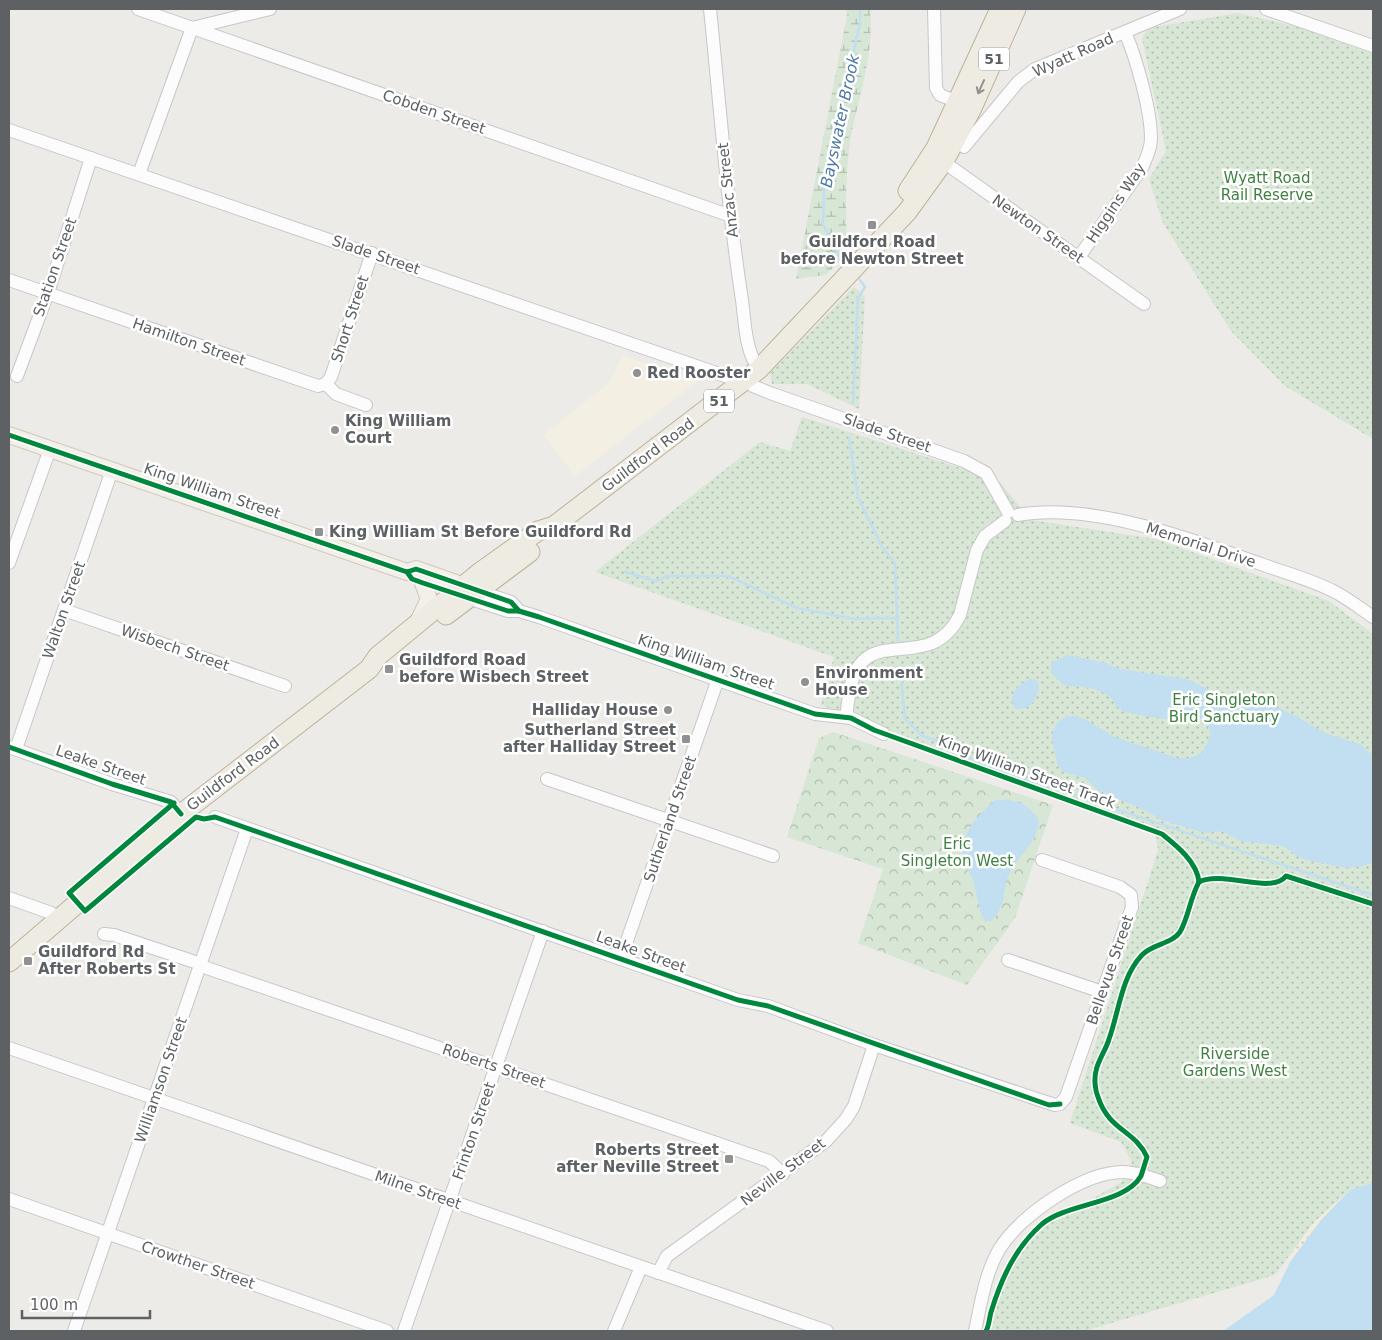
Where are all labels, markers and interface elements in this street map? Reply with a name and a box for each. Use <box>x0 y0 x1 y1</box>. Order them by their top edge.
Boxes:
street label: Wyatt Road <box>1030 29 1116 81</box>
road number: 51 <box>979 48 1009 70</box>
water label: Bayswater Brook <box>817 52 864 189</box>
one-way arrow <box>976 79 986 94</box>
street label: Cobden Street <box>380 86 488 138</box>
street label: Anzac Street <box>714 141 742 238</box>
street label: Higgins Way <box>1083 159 1149 246</box>
park label: Wyatt Road Rail Reserve <box>1221 169 1313 204</box>
street label: Newton Street <box>989 191 1087 267</box>
street label: Station Street <box>30 215 80 319</box>
marker: Guildford Road before Newton Street <box>866 219 878 231</box>
street label: Slade Street <box>330 232 423 279</box>
place label: Guildford Road before Newton Street <box>780 233 964 268</box>
street label: Short Street <box>327 273 373 365</box>
street label: Hamilton Street <box>130 314 248 370</box>
place label: Red Rooster <box>647 364 751 382</box>
marker: Red Rooster <box>631 367 643 379</box>
road number: 51 <box>704 390 734 412</box>
street label: Slade Street <box>841 410 934 457</box>
place label: King William Court <box>345 412 451 447</box>
street label: Guildford Road <box>598 414 698 496</box>
marker: King William Court <box>329 424 341 436</box>
street label: King William Street <box>141 459 283 523</box>
street label: Memorial Drive <box>1144 519 1258 571</box>
place label: King William St Before Guildford Rd <box>329 523 631 541</box>
marker: King William St Before Guildford Rd <box>313 526 325 538</box>
street label: Walton Street <box>39 559 89 661</box>
street label: Wisbech Street <box>118 621 232 675</box>
street label: King William Street <box>635 630 777 694</box>
place label: Guildford Road before Wisbech Street <box>399 651 589 686</box>
marker: Guildford Road before Wisbech Street <box>383 663 395 675</box>
place label: Environment House <box>815 664 923 699</box>
marker: Environment House <box>799 676 811 688</box>
park label: Eric Singleton Bird Sanctuary <box>1169 691 1279 726</box>
place label: Halliday House <box>532 701 658 719</box>
marker: Halliday House <box>662 704 674 716</box>
place label: Sutherland Street after Halliday Street <box>503 721 676 756</box>
street label: King William Street Track <box>936 732 1118 813</box>
street label: Guildford Road <box>183 733 283 815</box>
marker: Sutherland Street after Halliday Street <box>680 733 692 745</box>
street label: Leake Street <box>54 741 149 789</box>
street label: Sutherland Street <box>640 753 700 885</box>
park label: Eric Singleton West <box>901 835 1013 870</box>
street label: Bellevue Street <box>1083 913 1137 1027</box>
street label: Leake Street <box>594 927 688 977</box>
place label: Guildford Rd After Roberts St <box>38 943 176 978</box>
marker: Guildford Rd After Roberts St <box>22 955 34 967</box>
street label: Williamson Street <box>131 1015 191 1145</box>
street label: Roberts Street <box>440 1040 548 1092</box>
park label: Riverside Gardens West <box>1183 1045 1287 1080</box>
street label: Frinton Street <box>449 1080 499 1182</box>
street label: Neville Street <box>737 1134 829 1210</box>
place label: Roberts Street after Neville Street <box>556 1141 719 1176</box>
marker: Roberts Street after Neville Street <box>723 1153 735 1165</box>
street label: Milne Street <box>372 1167 464 1213</box>
street label: Crowther Street <box>139 1237 257 1293</box>
scale bar <box>22 1288 150 1320</box>
text: 100 m <box>30 1296 78 1314</box>

